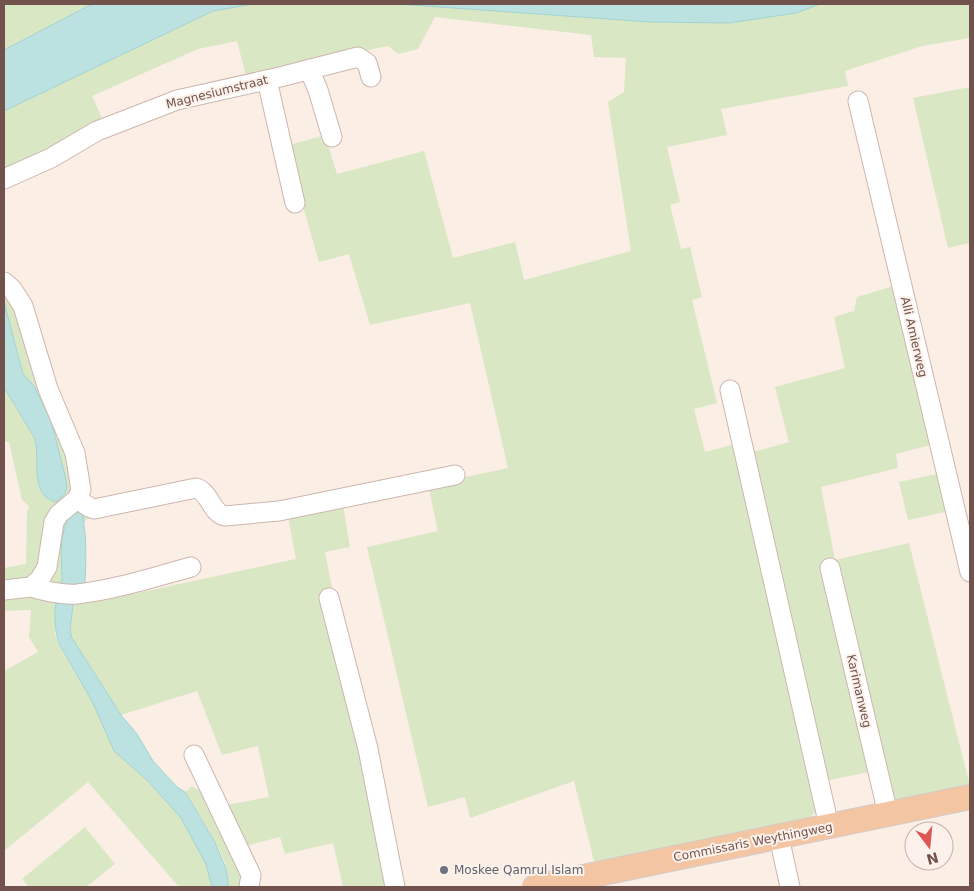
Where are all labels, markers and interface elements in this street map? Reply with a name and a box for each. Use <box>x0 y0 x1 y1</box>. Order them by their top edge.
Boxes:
street label: Magnesiumstraat <box>165 72 270 111</box>
street label: Alli Amierweg <box>898 295 930 379</box>
street label: Karimanweg <box>844 653 874 729</box>
street label: Commissaris Weythingweg <box>672 820 834 864</box>
north arrow <box>904 821 954 871</box>
text: N <box>925 849 940 868</box>
place label: Moskee Qamrul Islam <box>454 863 583 877</box>
marker: Moskee Qamrul Islam <box>438 864 450 876</box>

